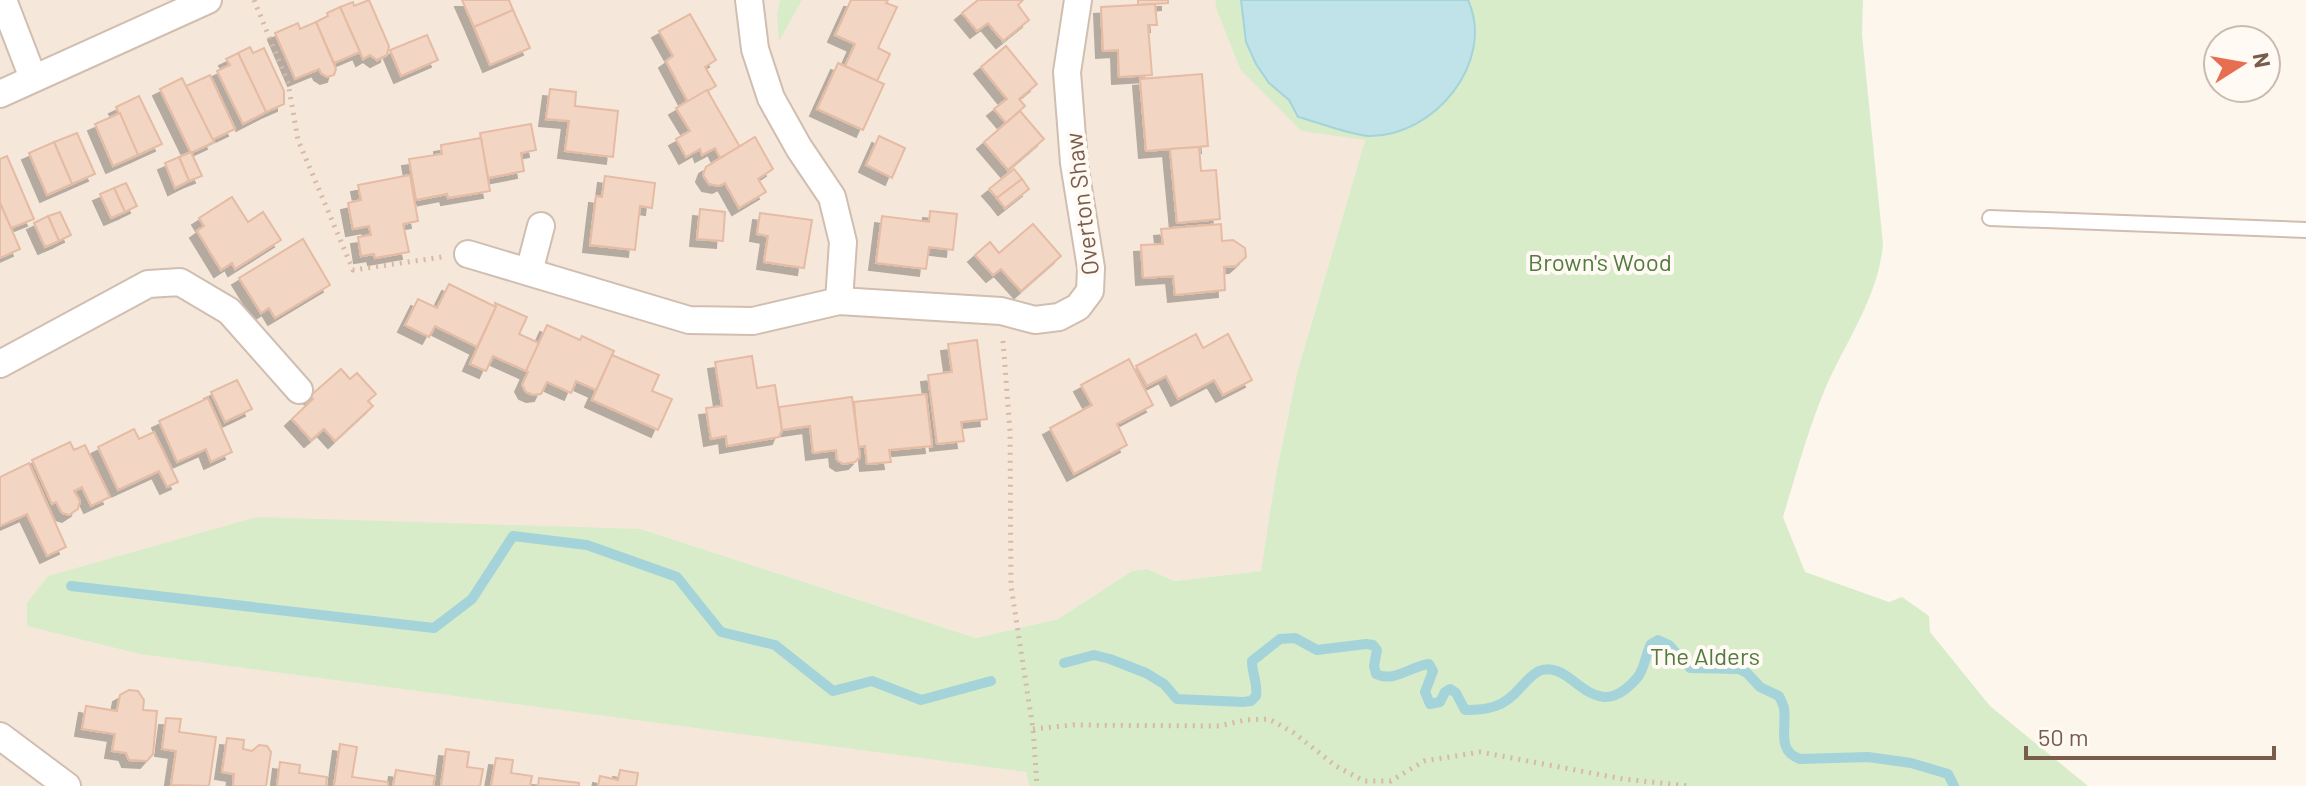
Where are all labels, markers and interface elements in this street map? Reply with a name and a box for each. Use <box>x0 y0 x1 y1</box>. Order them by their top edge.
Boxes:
north arrow <box>2202 24 2282 104</box>
text: N <box>2248 50 2277 70</box>
street label: Overton Shaw <box>1058 131 1104 277</box>
park label: Brown's Wood <box>1528 247 1672 276</box>
park label: The Alders <box>1650 641 1760 670</box>
scale bar <box>2026 710 2274 760</box>
text: 50 m <box>2038 722 2089 751</box>

